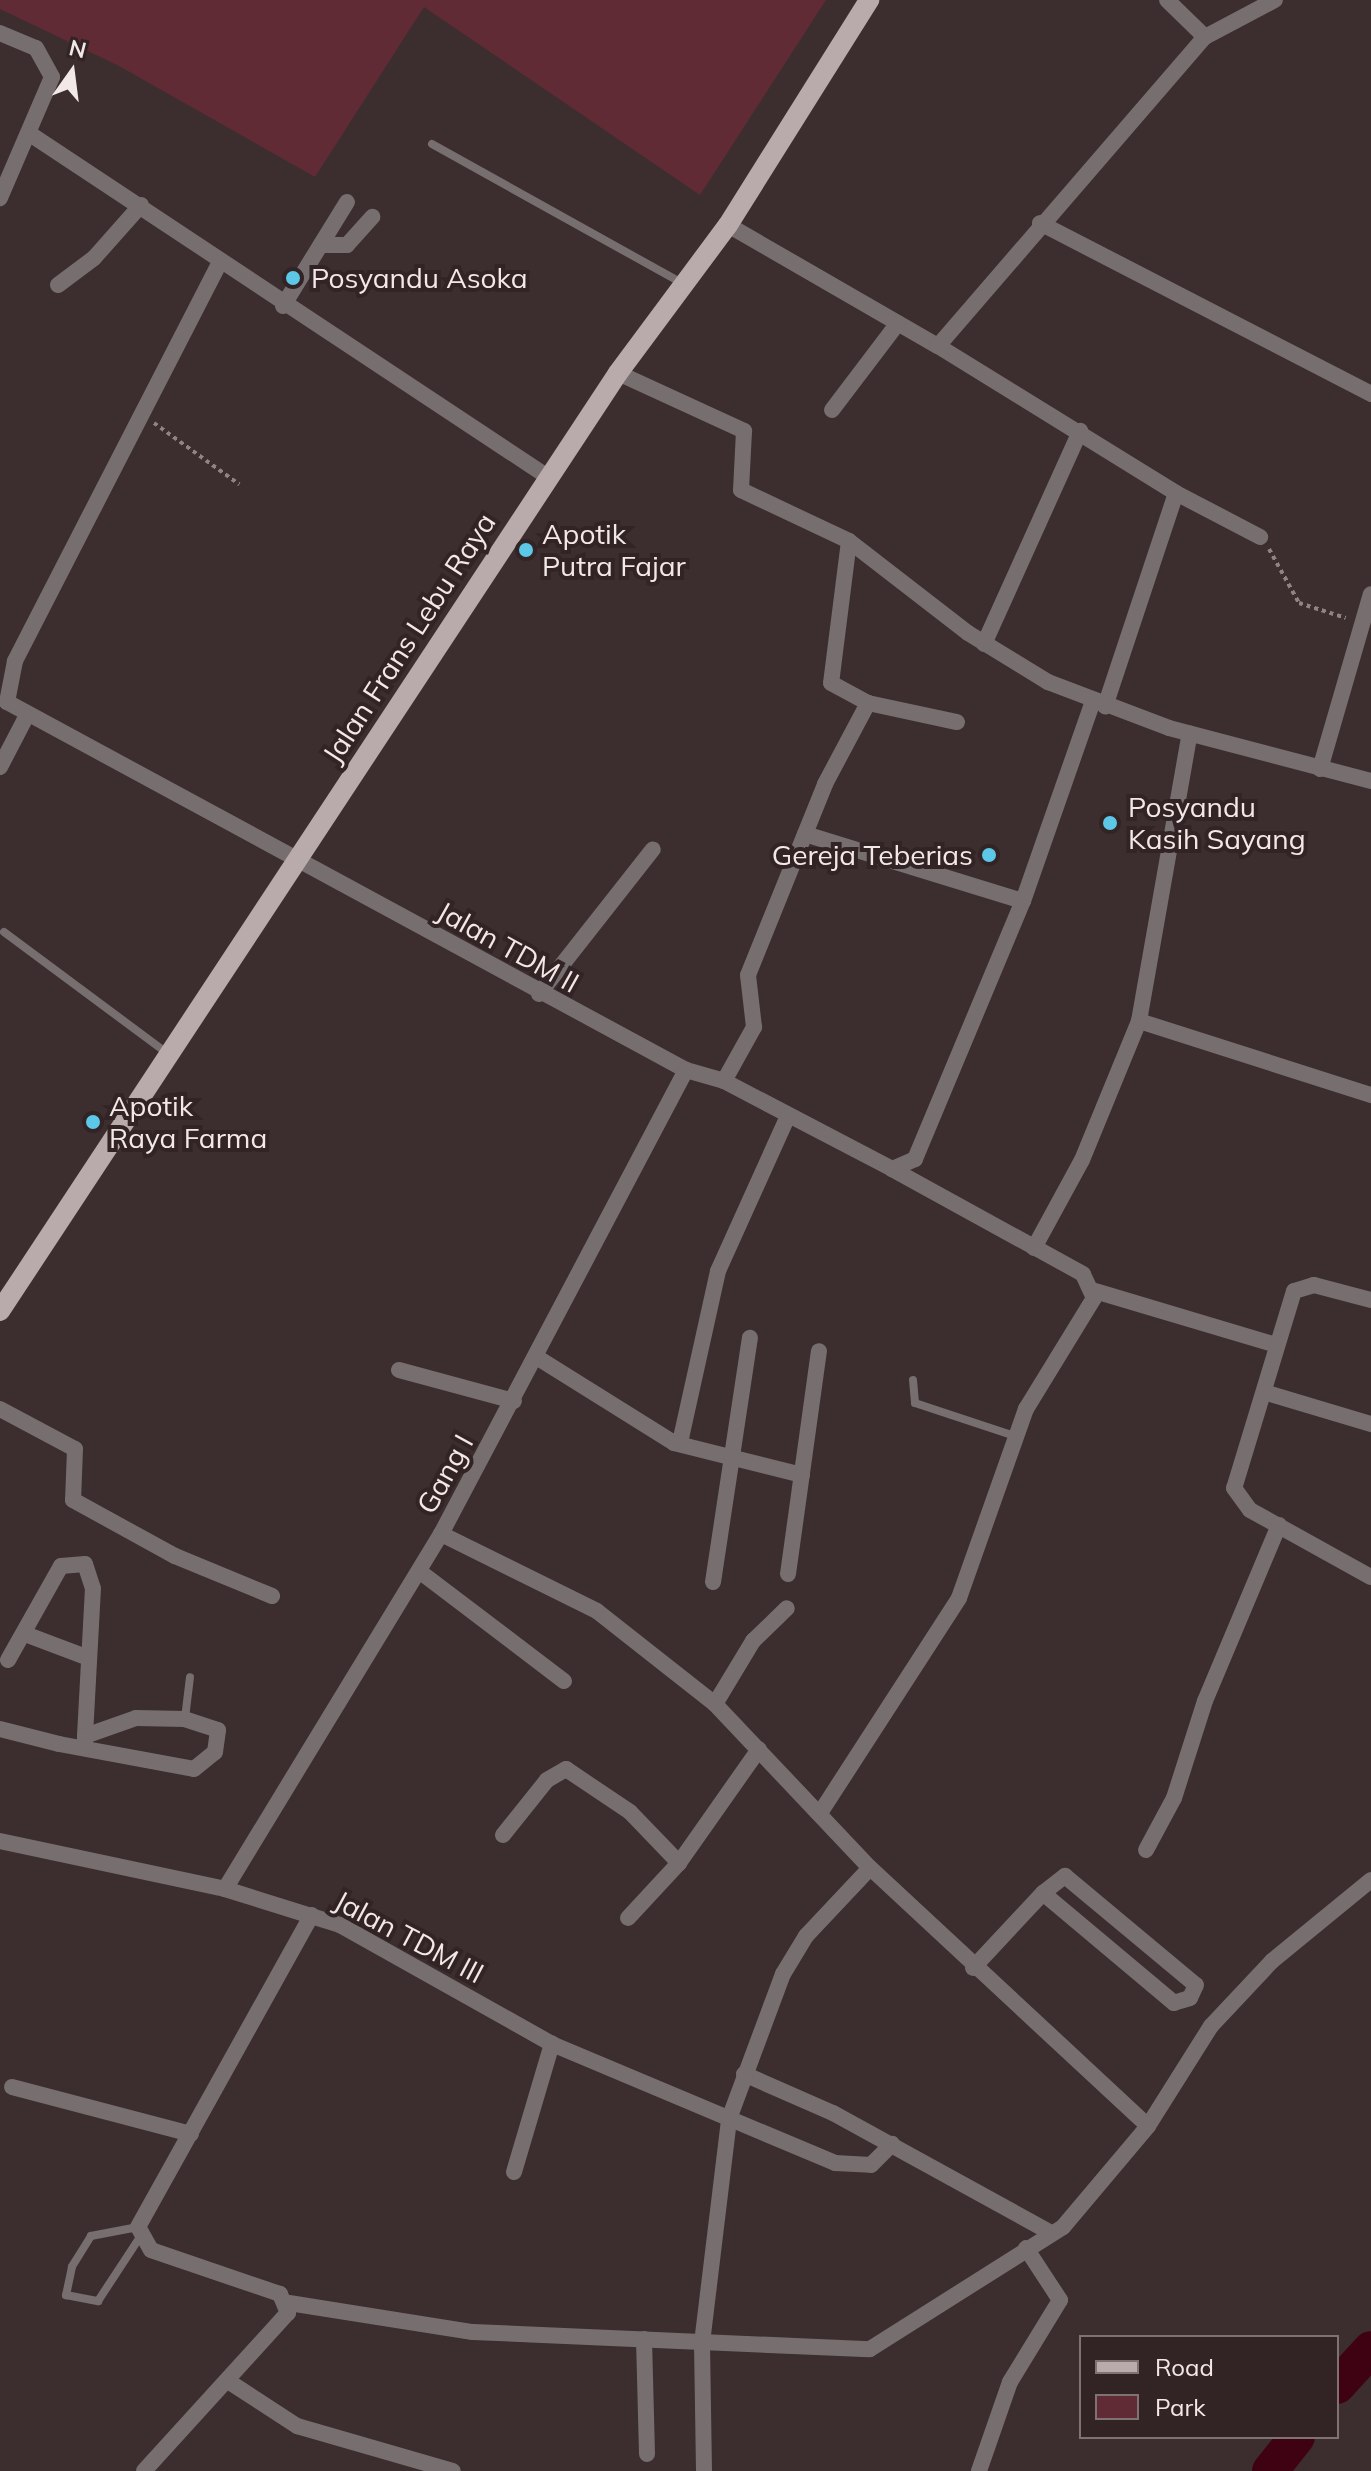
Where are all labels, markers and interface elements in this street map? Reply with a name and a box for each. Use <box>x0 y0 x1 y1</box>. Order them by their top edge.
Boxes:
north arrow <box>32 32 112 112</box>
text: N <box>66 33 89 64</box>
place label: Posyandu Asoka <box>311 261 528 295</box>
marker: Posyandu Asoka <box>282 267 304 289</box>
street label: Jalan Frans Lebu Raya <box>316 507 502 769</box>
place label: Apotik Putra Fajar <box>542 517 686 583</box>
marker: Apotik Putra Fajar <box>517 541 535 559</box>
place label: Posyandu Kasih Sayang <box>1128 790 1306 856</box>
marker: Posyandu Kasih Sayang <box>1099 812 1121 834</box>
place label: Gereja Teberias <box>772 838 973 872</box>
marker: Gereja Teberias <box>980 846 998 864</box>
street label: Jalan TDM II <box>431 894 585 1000</box>
place label: Apotik Raya Farma <box>109 1089 267 1155</box>
marker: Apotik Raya Farma <box>84 1113 102 1131</box>
street label: Gang I <box>410 1429 480 1519</box>
street label: Jalan TDM III <box>329 1884 489 1990</box>
legend <box>1079 2335 1339 2439</box>
text: Road <box>1155 2352 1214 2382</box>
text: Park <box>1155 2392 1206 2422</box>

